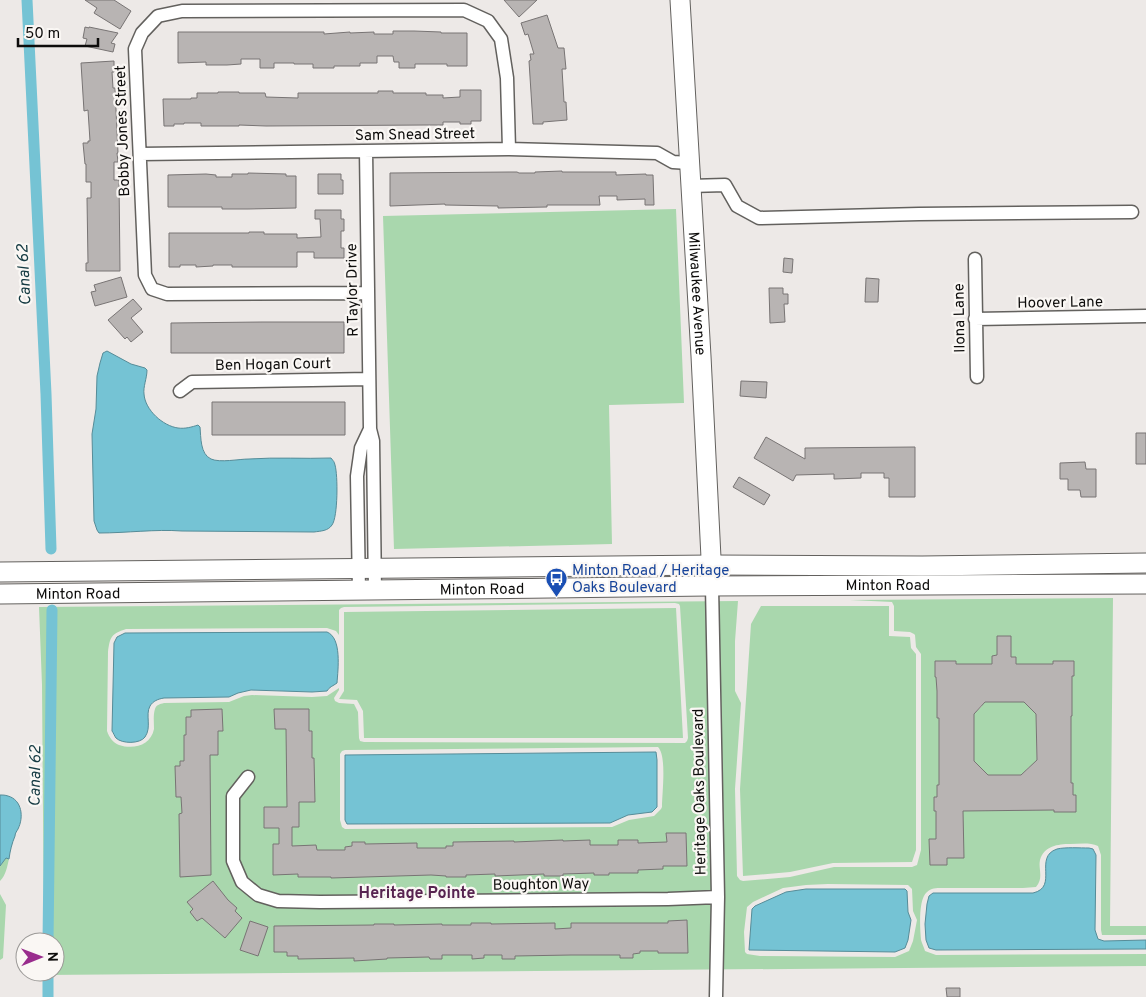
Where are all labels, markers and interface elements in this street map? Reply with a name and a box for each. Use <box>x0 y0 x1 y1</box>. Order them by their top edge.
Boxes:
scale bar <box>18 15 98 47</box>
text: 50 m <box>25 25 60 44</box>
street label: Bobby Jones Street <box>112 65 135 197</box>
street label: Sam Snead Street <box>355 125 475 146</box>
street label: Milwaukee Avenue <box>683 231 709 356</box>
water label: Canal 62 <box>13 243 37 306</box>
street label: R Taylor Drive <box>343 243 364 337</box>
street label: Ilona Lane <box>950 283 971 353</box>
street label: Hoover Lane <box>1017 293 1103 314</box>
street label: Ben Hogan Court <box>215 355 331 376</box>
place label: Minton Road / Heritage Oaks Boulevard <box>572 562 729 598</box>
bus stop icon: Minton Road / Heritage Oaks Boulevard <box>544 567 568 598</box>
street label: Minton Road <box>846 577 930 596</box>
street label: Minton Road <box>440 580 524 601</box>
street label: Minton Road <box>36 585 120 605</box>
street label: Heritage Oaks Boulevard <box>690 709 711 875</box>
water label: Canal 62 <box>25 745 47 807</box>
street label: Boughton Way <box>492 875 590 896</box>
district label: Heritage Pointe <box>359 884 475 904</box>
north arrow <box>15 932 65 982</box>
text: N <box>43 952 60 962</box>

